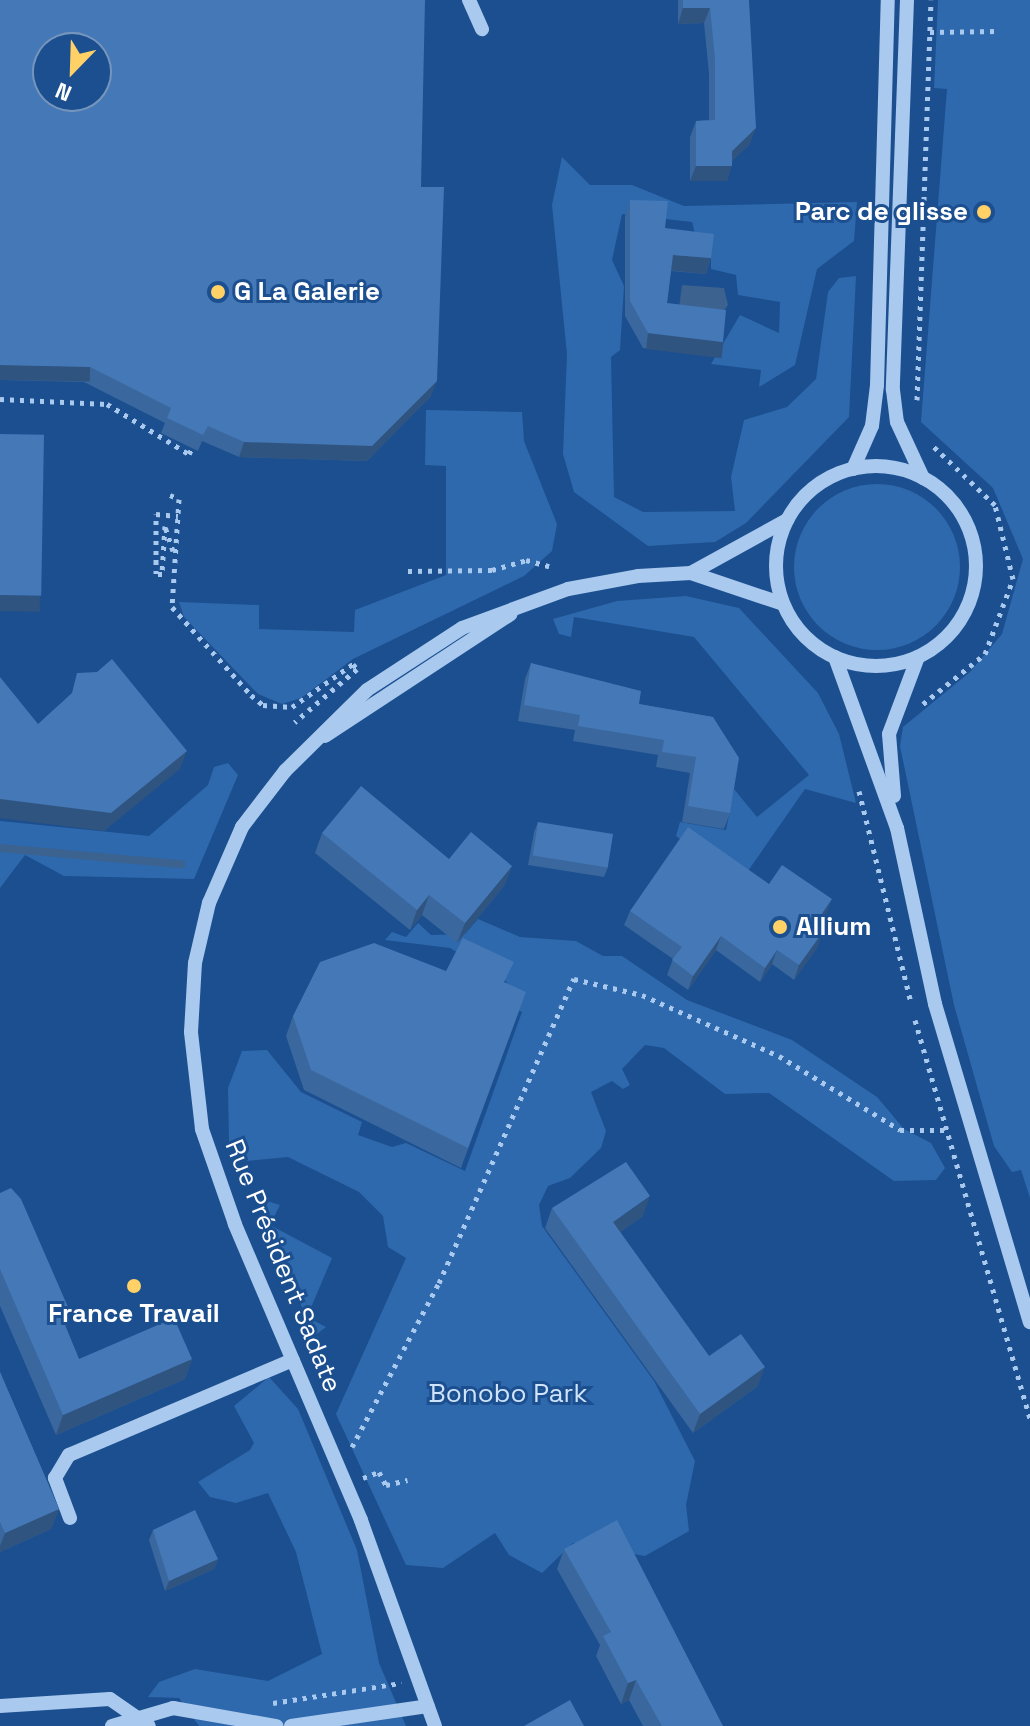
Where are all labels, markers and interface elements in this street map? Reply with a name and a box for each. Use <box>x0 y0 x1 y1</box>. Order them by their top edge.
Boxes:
north arrow <box>32 32 112 112</box>
text: N <box>51 76 76 108</box>
place label: Parc de glisse <box>795 196 968 228</box>
marker: Parc de glisse <box>975 203 993 221</box>
place label: G La Galerie <box>234 276 380 308</box>
marker: G La Galerie <box>209 283 227 301</box>
place label: Allium <box>796 911 871 943</box>
marker: Allium <box>771 918 789 936</box>
street label: Rue Président Sadate <box>218 1135 348 1397</box>
marker: France Travail <box>125 1277 143 1295</box>
place label: France Travail <box>48 1298 220 1330</box>
park label: Bonobo Park <box>429 1378 587 1410</box>

